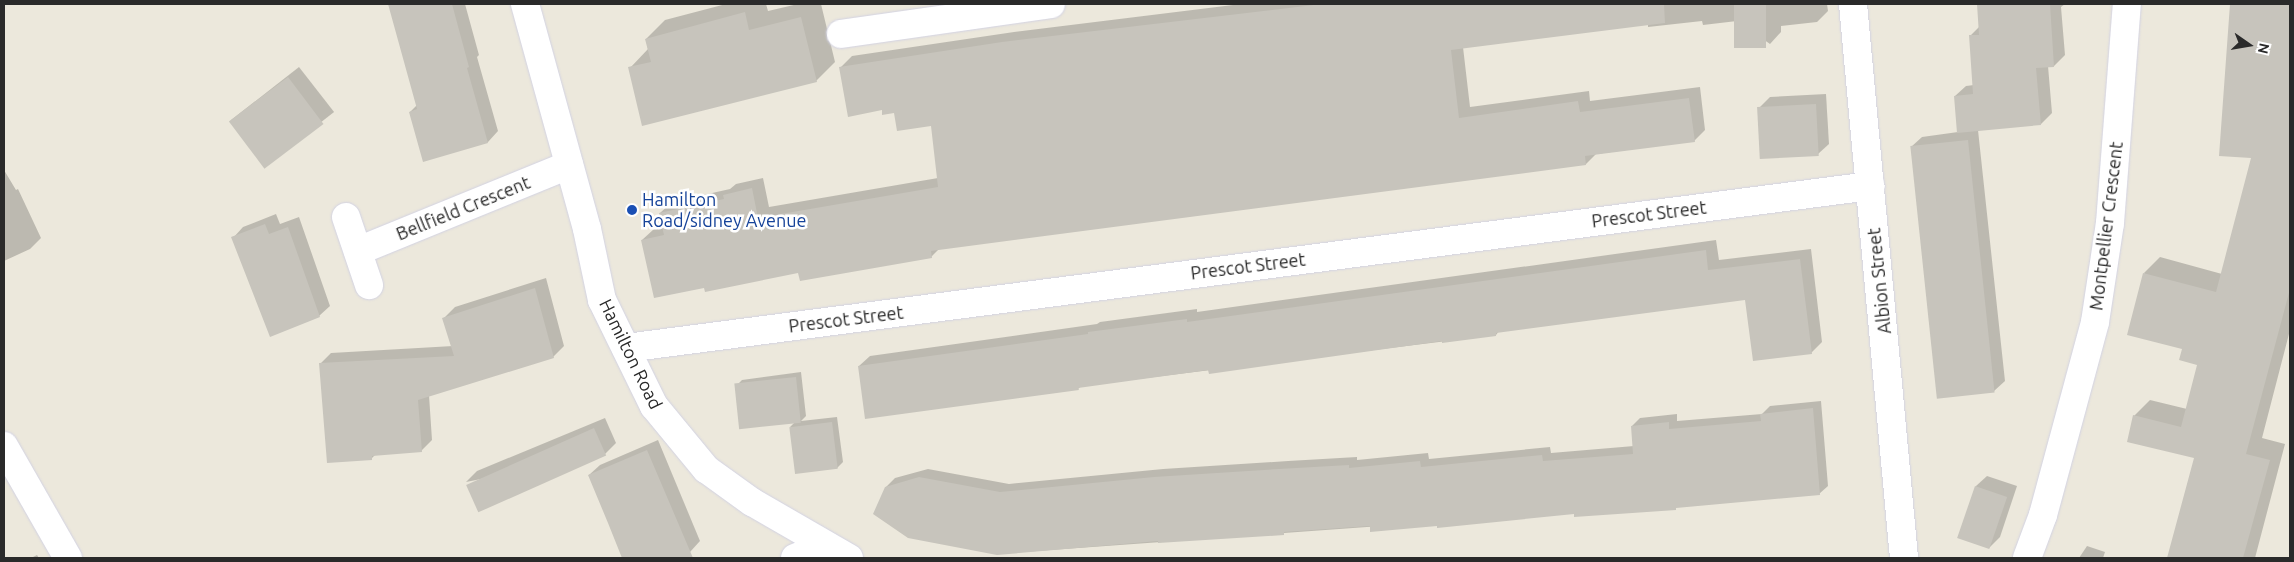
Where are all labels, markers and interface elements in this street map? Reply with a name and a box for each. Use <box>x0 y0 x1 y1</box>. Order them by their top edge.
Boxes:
north arrow <box>2224 20 2274 70</box>
text: N <box>2255 41 2273 55</box>
street label: Montpellier Crescent <box>2085 140 2127 312</box>
street label: Bellfield Crescent <box>393 171 533 245</box>
place label: Hamilton Road/sidney Avenue <box>642 189 806 232</box>
street label: Prescot Street <box>1590 196 1708 232</box>
marker: Hamilton Road/sidney Avenue <box>626 204 638 216</box>
street label: Albion Street <box>1863 227 1895 335</box>
street label: Prescot Street <box>1189 248 1307 284</box>
street label: Hamilton Road <box>595 295 667 413</box>
street label: Prescot Street <box>787 301 905 337</box>

